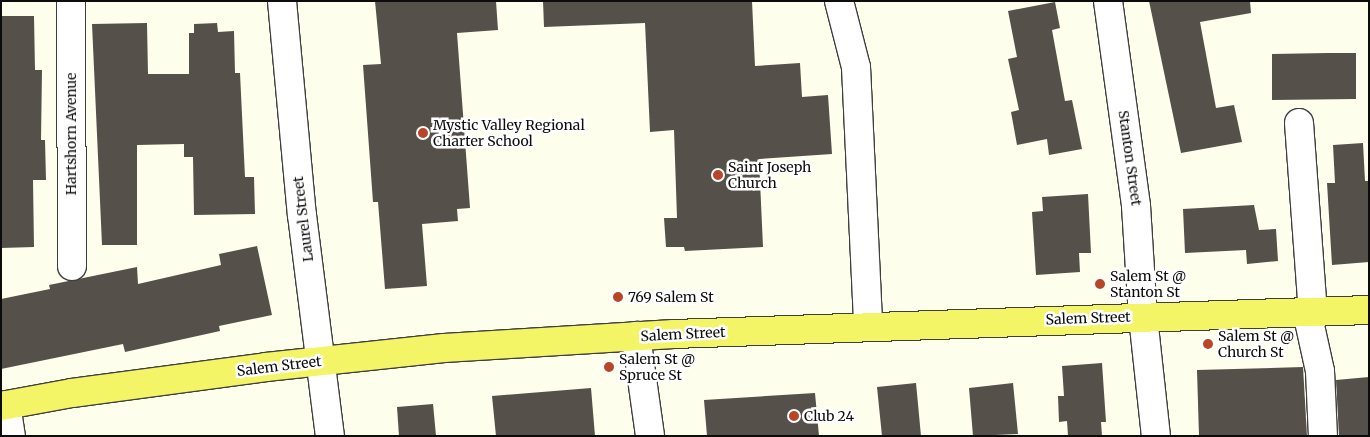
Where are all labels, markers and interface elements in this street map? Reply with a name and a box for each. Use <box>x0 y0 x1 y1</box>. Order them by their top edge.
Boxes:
street label: Hartshorn Avenue <box>63 73 79 195</box>
street label: Stanton Street <box>1115 109 1145 207</box>
place label: Mystic Valley Regional Charter School <box>433 117 585 150</box>
marker: Mystic Valley Regional Charter School <box>417 127 429 139</box>
place label: Saint Joseph Church <box>728 159 811 192</box>
marker: Saint Joseph Church <box>712 169 724 181</box>
street label: Laurel Street <box>289 175 317 263</box>
place label: Salem St @ Stanton St <box>1110 268 1186 300</box>
marker: Salem St @ Stanton St <box>1094 278 1106 290</box>
place label: 769 Salem St <box>628 289 714 305</box>
marker: 769 Salem St <box>612 291 624 303</box>
street label: Salem Street <box>1045 308 1131 328</box>
street label: Salem Street <box>640 323 726 345</box>
place label: Salem St @ Church St <box>1218 328 1294 361</box>
marker: Salem St @ Church St <box>1202 338 1214 350</box>
place label: Salem St @ Spruce St <box>619 351 695 384</box>
street label: Salem Street <box>236 352 322 380</box>
marker: Salem St @ Spruce St <box>603 361 615 373</box>
place label: Club 24 <box>804 408 854 424</box>
marker: Club 24 <box>788 410 800 422</box>

